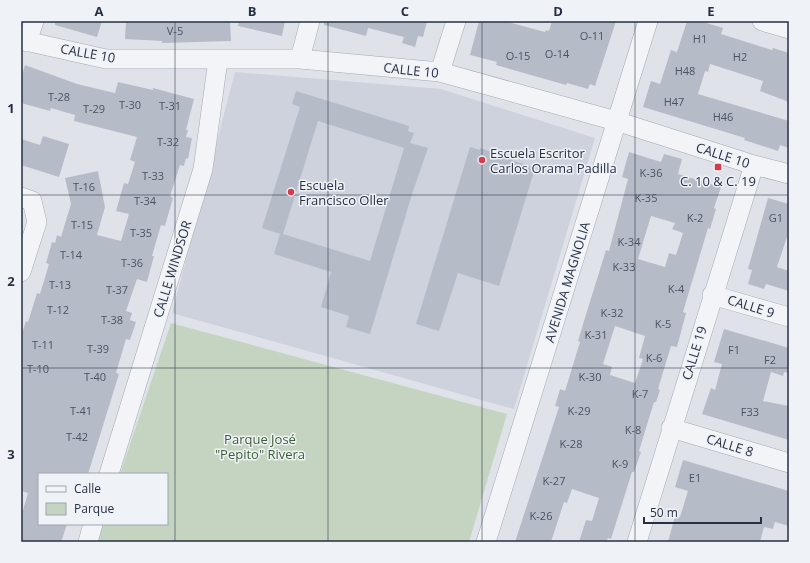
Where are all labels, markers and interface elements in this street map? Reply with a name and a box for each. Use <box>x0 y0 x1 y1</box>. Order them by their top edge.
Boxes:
text: A <box>95 2 104 20</box>
text: B <box>248 2 257 20</box>
text: C <box>401 2 409 20</box>
text: D <box>553 2 563 20</box>
text: E <box>707 2 715 20</box>
house number: V-5 <box>167 23 183 38</box>
house number: O-11 <box>580 28 604 43</box>
house number: H1 <box>693 31 707 46</box>
street label: CALLE 10 <box>59 39 117 67</box>
house number: O-14 <box>545 46 570 61</box>
house number: O-15 <box>506 48 530 63</box>
house number: H2 <box>733 49 747 64</box>
street label: CALLE 10 <box>382 58 440 82</box>
house number: H48 <box>675 63 695 78</box>
house number: T-28 <box>48 89 70 104</box>
house number: H47 <box>664 94 684 109</box>
house number: T-30 <box>119 97 141 112</box>
house number: T-31 <box>159 98 181 113</box>
text: 1 <box>7 99 15 117</box>
house number: T-29 <box>83 101 105 116</box>
house number: H46 <box>713 109 733 124</box>
house number: T-32 <box>157 134 179 149</box>
street label: CALLE 10 <box>694 138 752 172</box>
place label: Escuela Escritor Carlos Orama Padilla <box>490 144 617 177</box>
marker: Escuela Escritor Carlos Orama Padilla <box>477 155 487 165</box>
marker: C. 10 & C. 19 <box>713 162 723 172</box>
house number: K-36 <box>640 165 662 180</box>
house number: T-33 <box>142 168 164 183</box>
place label: C. 10 & C. 19 <box>680 172 756 190</box>
place label: Escuela Francisco Oller <box>299 176 389 209</box>
house number: T-16 <box>73 179 95 194</box>
marker: Escuela Francisco Oller <box>286 187 296 197</box>
house number: K-35 <box>635 190 657 205</box>
house number: T-34 <box>134 193 157 208</box>
house number: K-2 <box>687 210 703 225</box>
house number: G1 <box>769 210 783 225</box>
house number: T-15 <box>71 217 93 232</box>
street label: CALLE WINDSOR <box>149 218 195 320</box>
street label: AVENIDA MAGNOLIA <box>540 219 594 345</box>
house number: T-35 <box>130 225 152 240</box>
house number: K-34 <box>618 234 641 249</box>
house number: T-14 <box>60 247 83 262</box>
house number: T-36 <box>121 255 143 270</box>
house number: K-33 <box>613 259 635 274</box>
text: 2 <box>7 272 15 290</box>
house number: T-13 <box>49 277 71 292</box>
house number: K-4 <box>668 281 685 296</box>
house number: T-37 <box>106 282 128 297</box>
street label: CALLE 9 <box>725 290 777 322</box>
house number: T-12 <box>47 302 69 317</box>
house number: K-32 <box>601 305 623 320</box>
house number: T-38 <box>101 312 123 327</box>
house number: K-5 <box>655 316 671 331</box>
street label: CALLE 19 <box>677 324 711 382</box>
house number: K-31 <box>585 327 607 342</box>
house number: T-11 <box>32 337 54 352</box>
house number: T-39 <box>87 341 109 356</box>
house number: F1 <box>728 342 740 357</box>
house number: K-6 <box>646 350 662 365</box>
house number: F2 <box>764 352 776 367</box>
house number: T-10 <box>27 361 49 376</box>
house number: T-40 <box>84 369 106 384</box>
house number: K-30 <box>579 369 601 384</box>
house number: K-7 <box>632 386 648 401</box>
house number: T-41 <box>70 403 92 418</box>
house number: K-29 <box>568 403 590 418</box>
house number: F33 <box>741 404 759 419</box>
house number: K-8 <box>625 422 641 437</box>
house number: T-42 <box>66 429 88 444</box>
street label: CALLE 8 <box>704 429 756 461</box>
park label: Parque José "Pepito" Rivera <box>215 430 305 463</box>
house number: K-28 <box>560 436 582 451</box>
text: 3 <box>7 445 15 463</box>
house number: K-9 <box>612 456 628 471</box>
house number: E1 <box>689 470 701 485</box>
legend <box>38 473 168 525</box>
house number: K-27 <box>543 473 565 488</box>
text: Calle <box>74 480 101 497</box>
scale bar <box>644 499 761 525</box>
text: Parque <box>74 500 114 517</box>
text: 50 m <box>650 504 678 521</box>
house number: K-26 <box>530 508 552 523</box>

